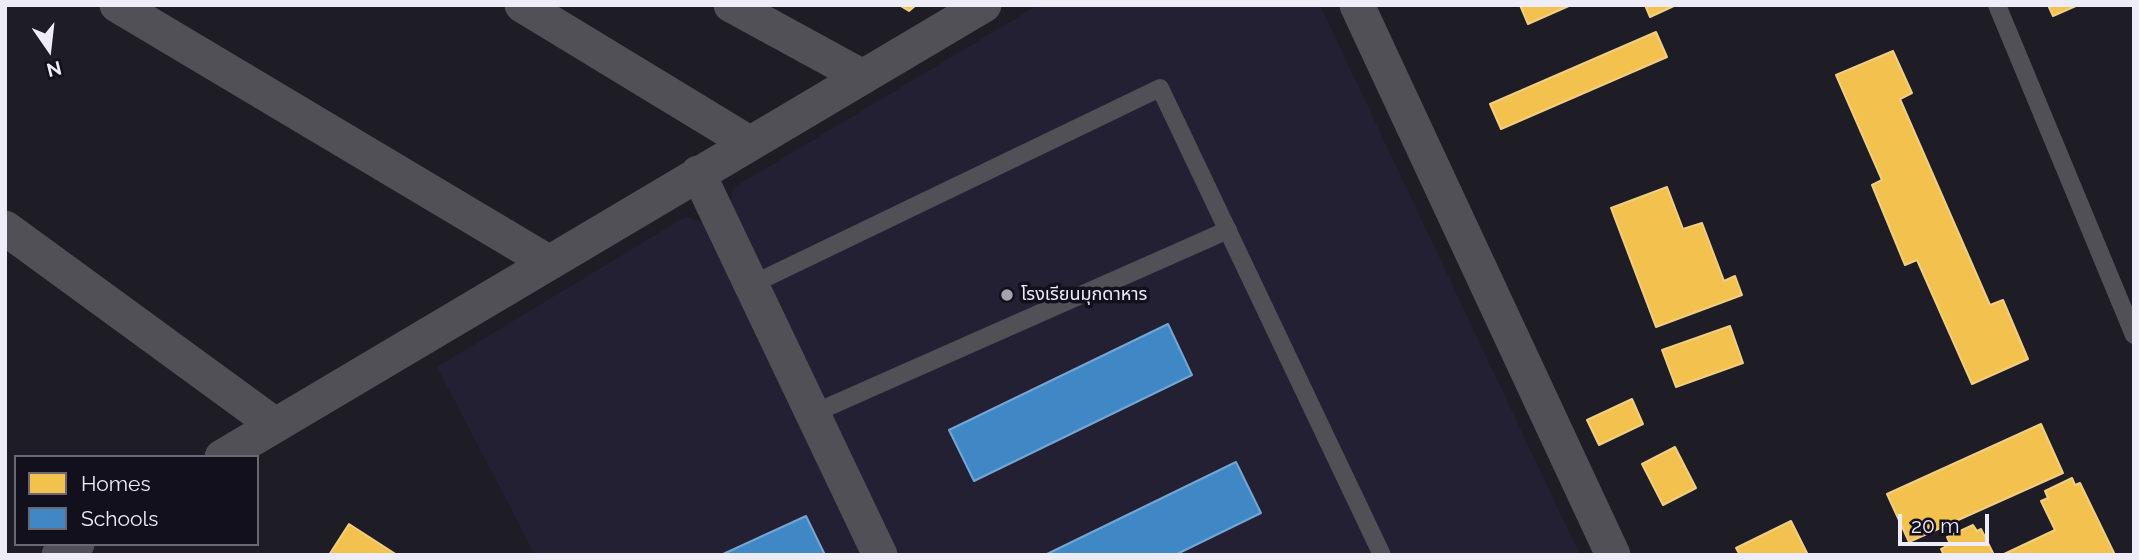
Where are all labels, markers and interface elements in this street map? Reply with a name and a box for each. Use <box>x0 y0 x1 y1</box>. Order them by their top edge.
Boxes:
north arrow <box>14 14 84 84</box>
text: N <box>44 57 64 82</box>
place label: โรงเรียนมุกดาหาร <box>1021 284 1147 306</box>
marker: โรงเรียนมุกดาหาร <box>999 287 1015 303</box>
legend <box>14 455 259 546</box>
text: Homes <box>81 471 151 496</box>
scale bar <box>1901 500 1992 544</box>
text: Schools <box>81 506 158 531</box>
text: 20 m <box>1911 513 1959 538</box>

